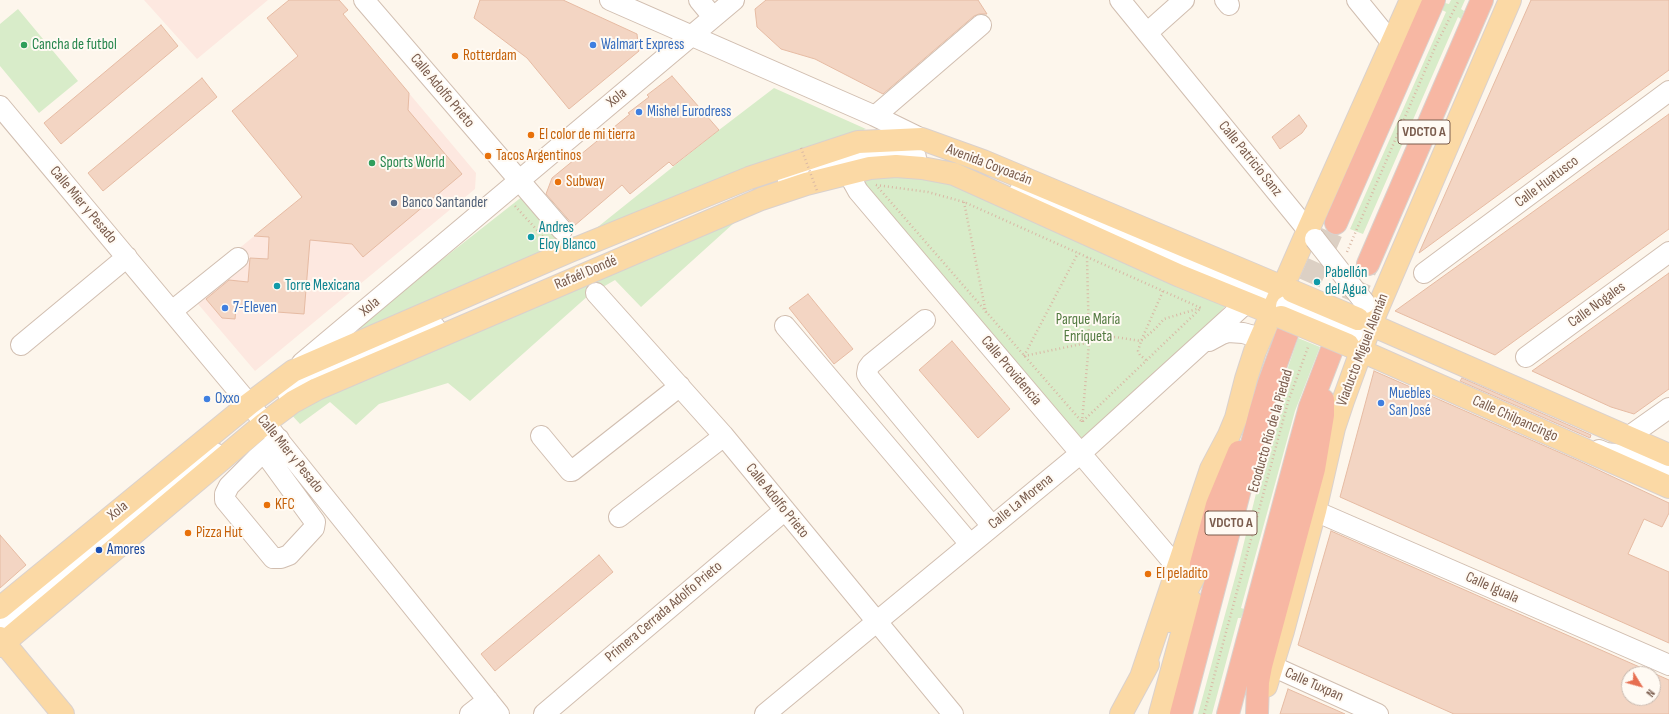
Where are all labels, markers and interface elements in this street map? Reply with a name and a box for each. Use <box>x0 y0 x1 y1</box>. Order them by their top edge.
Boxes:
place label: Cancha de futbol <box>32 36 117 54</box>
place label: Walmart Express <box>601 36 684 54</box>
marker: Cancha de futbol <box>19 40 29 50</box>
marker: Walmart Express <box>588 40 598 50</box>
place label: Rotterdam <box>463 47 517 65</box>
street label: Calle Adolfo Prieto <box>406 50 478 132</box>
marker: Rotterdam <box>450 51 460 61</box>
street label: Xola <box>603 84 631 112</box>
place label: Mishel Eurodress <box>647 103 731 121</box>
marker: Mishel Eurodress <box>634 107 644 117</box>
street label: Calle Patricio Sanz <box>1214 118 1286 200</box>
road number: VDCTO A <box>1398 120 1450 144</box>
place label: El color de mi tierra <box>539 126 635 144</box>
marker: El color de mi tierra <box>526 130 536 140</box>
street label: Avenida Coyoacán <box>944 140 1034 190</box>
place label: Tacos Argentinos <box>496 147 581 165</box>
marker: Tacos Argentinos <box>483 151 493 161</box>
street label: Calle Huatusco <box>1512 152 1582 212</box>
place label: Sports World <box>380 154 445 172</box>
marker: Sports World <box>367 158 377 168</box>
street label: Calle Mier y Pesado <box>45 163 121 247</box>
place label: Subway <box>566 173 605 191</box>
marker: Subway <box>553 177 563 187</box>
place label: Banco Santander <box>402 194 487 212</box>
marker: Banco Santander <box>389 198 399 208</box>
place label: Andres Eloy Blanco <box>539 219 596 254</box>
marker: Andres Eloy Blanco <box>526 232 536 242</box>
street label: Rafaél Dondé <box>552 252 620 294</box>
place label: Pabellón del Agua <box>1325 264 1367 299</box>
place label: Torre Mexicana <box>285 277 360 295</box>
marker: Pabellón del Agua <box>1312 277 1322 287</box>
street label: Calle Nogales <box>1565 278 1629 332</box>
marker: Torre Mexicana <box>272 281 282 291</box>
street label: Viaducto Miguel Alemán <box>1333 291 1393 409</box>
street label: Xola <box>356 293 384 321</box>
place label: 7-Eleven <box>233 299 277 317</box>
marker: 7-Eleven <box>220 303 230 313</box>
park label: Parque María Enriqueta <box>1056 311 1120 346</box>
street label: Calle Providencia <box>977 333 1045 409</box>
street label: Ecoducto Río de la Piedad <box>1245 367 1297 495</box>
place label: Muebles San José <box>1389 385 1431 420</box>
place label: Oxxo <box>215 390 240 408</box>
street label: Calle Chilpancingo <box>1469 392 1561 446</box>
marker: Oxxo <box>202 394 212 404</box>
marker: Muebles San José <box>1376 398 1386 408</box>
street label: Calle Mier y Pesado <box>253 411 327 497</box>
street label: Calle Adolfo Prieto <box>741 460 813 542</box>
street label: Calle La Morena <box>985 470 1057 534</box>
place label: KFC <box>275 496 295 514</box>
street label: Xola <box>104 497 132 525</box>
marker: KFC <box>262 500 272 510</box>
road number: VDCTO A <box>1205 511 1257 535</box>
place label: Pizza Hut <box>196 524 243 542</box>
marker: Pizza Hut <box>183 528 193 538</box>
place label: Amores <box>107 541 145 559</box>
marker: Amores <box>94 545 104 555</box>
street label: Primera Cerrada Adolfo Prieto <box>602 558 726 666</box>
place label: El peladito <box>1156 565 1208 583</box>
street label: Calle Iguala <box>1463 568 1521 608</box>
marker: El peladito <box>1143 569 1153 579</box>
street label: Calle Tuxpan <box>1282 664 1346 706</box>
north arrow <box>1621 666 1661 706</box>
text: N <box>1643 687 1657 699</box>

